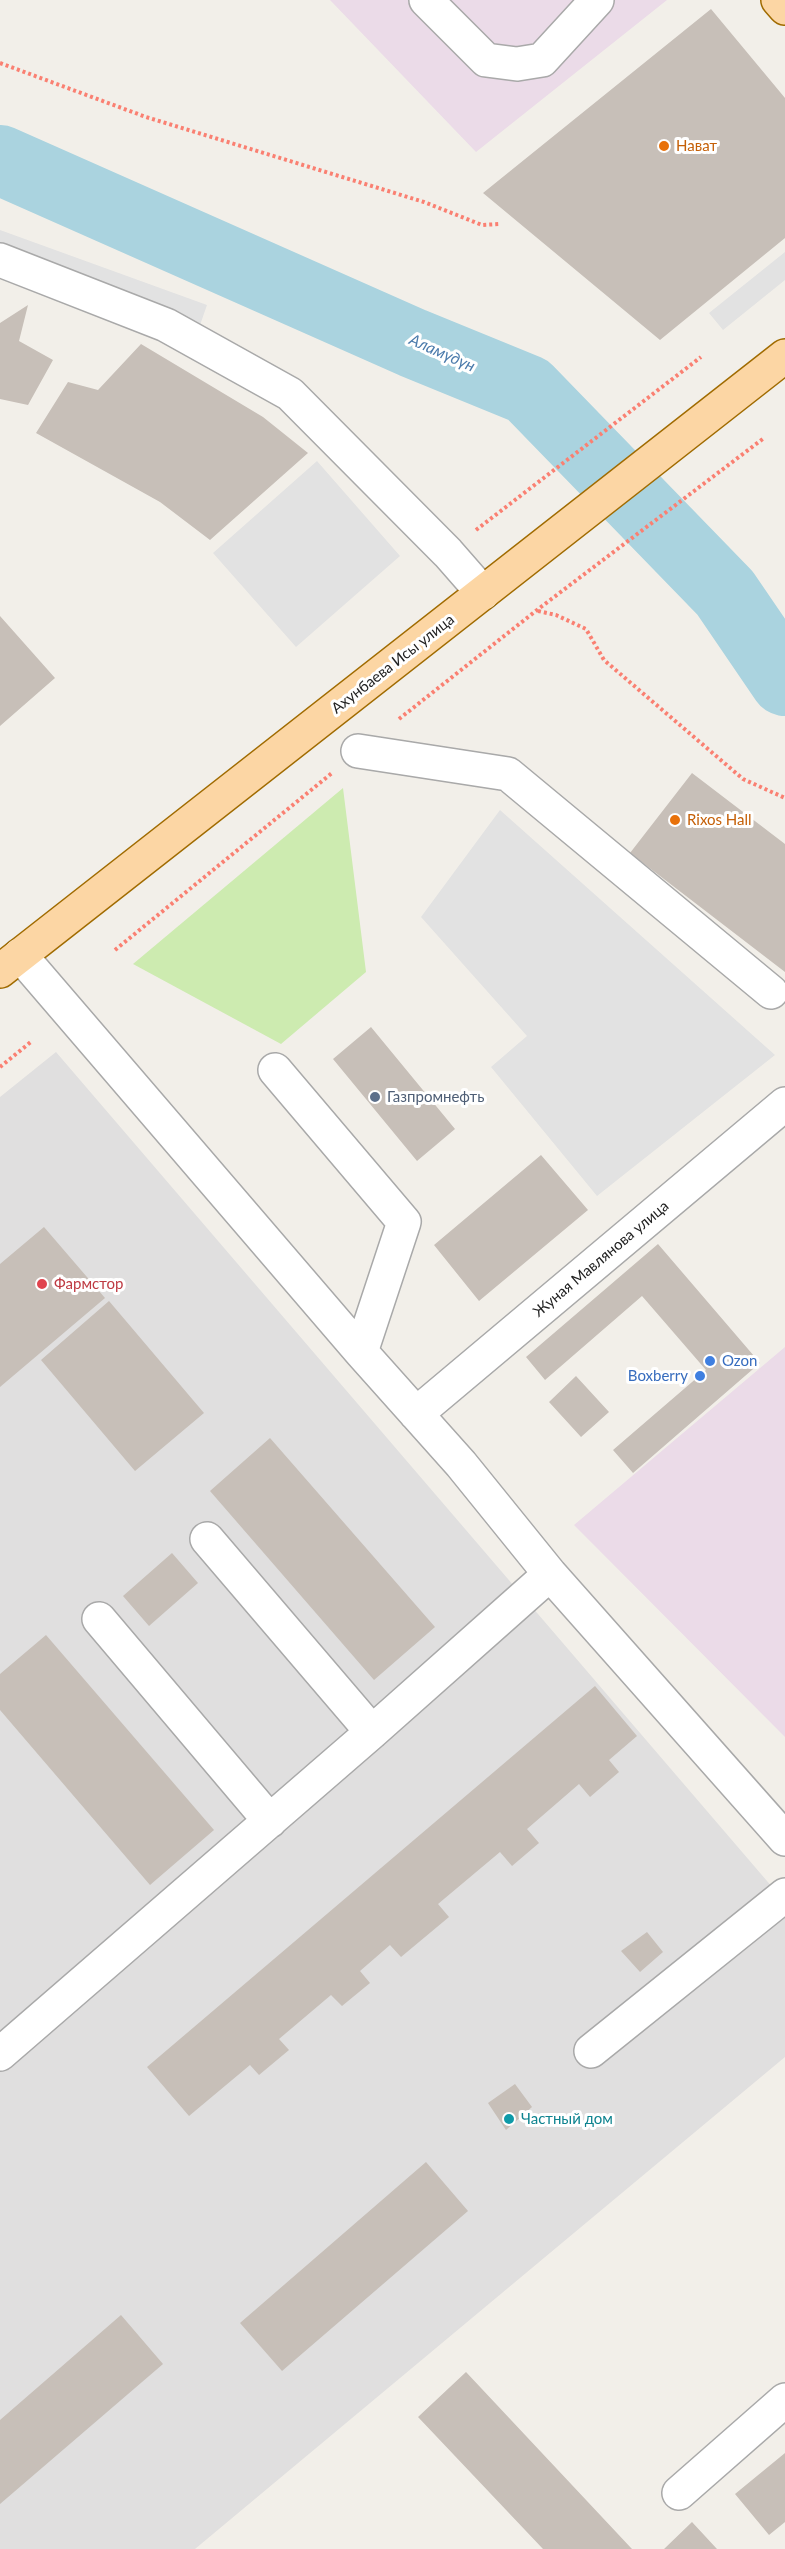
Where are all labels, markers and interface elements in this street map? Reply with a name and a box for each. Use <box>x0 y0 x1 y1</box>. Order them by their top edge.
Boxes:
place label: Нават <box>676 137 717 155</box>
marker: Нават <box>657 139 671 153</box>
water label: Аламүдүн <box>406 330 478 376</box>
street label: Ахунбаева Исы улица <box>328 611 458 717</box>
place label: Rixos Hall <box>687 811 752 829</box>
marker: Rixos Hall <box>668 813 682 827</box>
place label: Газпромнефть <box>387 1088 484 1106</box>
marker: Газпромнефть <box>368 1090 382 1104</box>
street label: Жуная Мавлянова улица <box>530 1197 672 1321</box>
place label: Фармстор <box>54 1275 123 1293</box>
marker: Фармстор <box>35 1277 49 1291</box>
place label: Ozon <box>722 1352 757 1370</box>
marker: Ozon <box>703 1354 717 1368</box>
place label: Boxberry <box>628 1367 688 1385</box>
marker: Boxberry <box>693 1369 707 1383</box>
place label: Частный дом <box>521 2110 613 2128</box>
marker: Частный дом <box>502 2112 516 2126</box>

